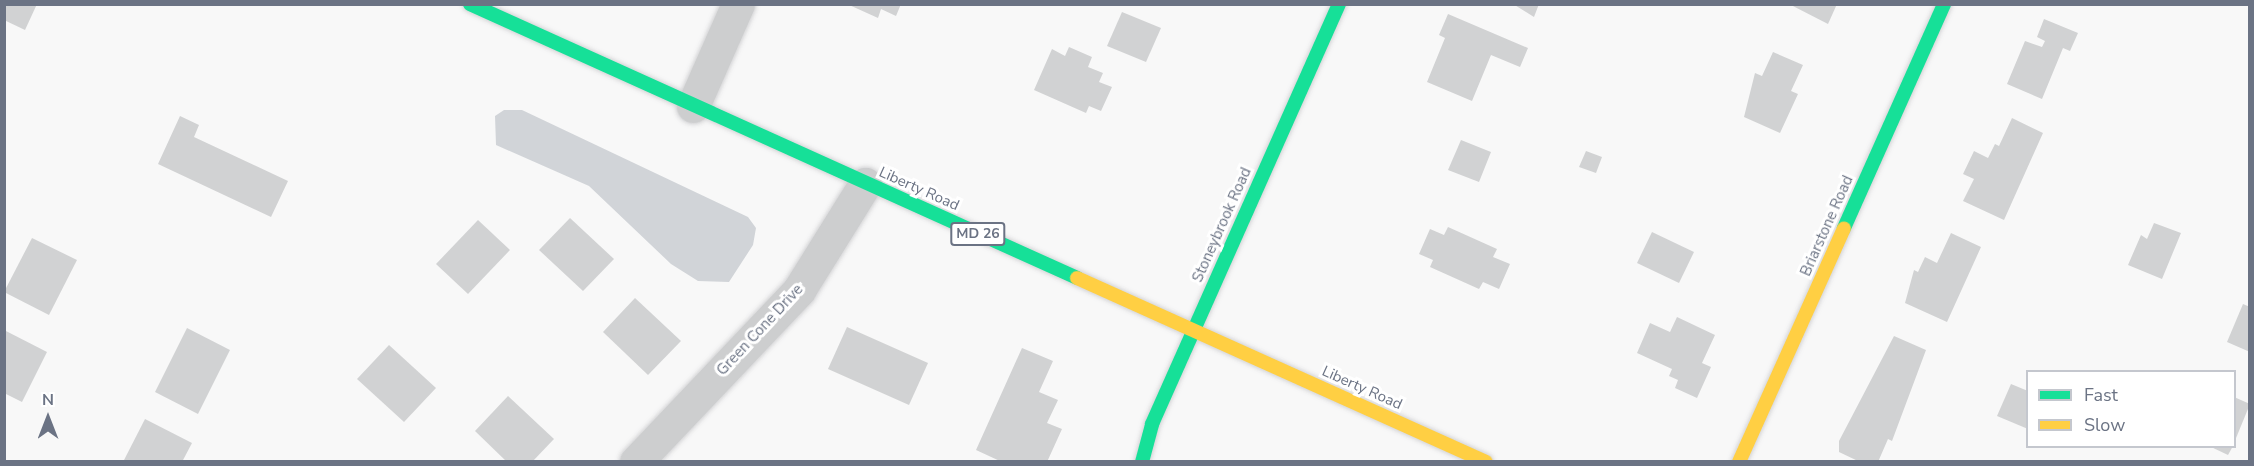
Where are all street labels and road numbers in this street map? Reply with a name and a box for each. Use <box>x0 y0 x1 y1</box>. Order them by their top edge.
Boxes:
street label: Liberty Road <box>876 163 962 215</box>
street label: Stoneybrook Road <box>1189 165 1255 285</box>
street label: Briarstone Road <box>1797 173 1857 279</box>
road number: MD 26 <box>950 223 1006 245</box>
street label: Green Cone Drive <box>713 281 807 379</box>
street label: Liberty Road <box>1319 362 1405 414</box>

